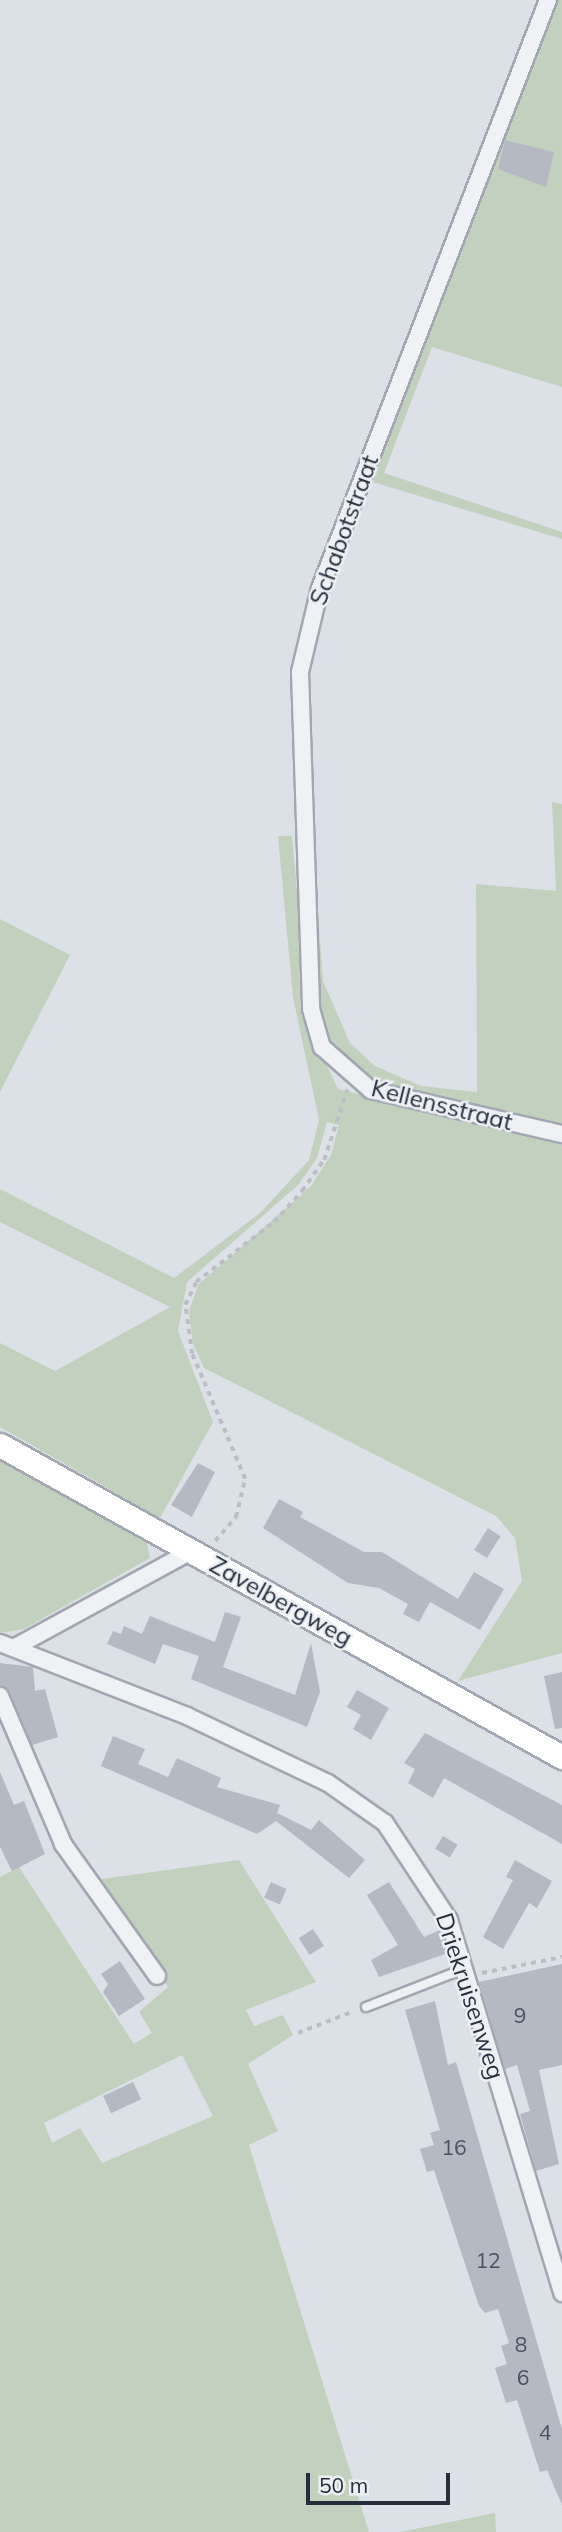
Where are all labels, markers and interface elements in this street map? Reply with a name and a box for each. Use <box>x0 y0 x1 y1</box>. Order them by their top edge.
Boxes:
street label: Schabotstraat <box>304 451 384 609</box>
street label: Kellensstraat <box>368 1074 516 1136</box>
street label: Zavelbergweg <box>205 1550 357 1652</box>
street label: Driekruisenweg <box>430 1909 510 2083</box>
house number: 9 <box>514 2002 526 2028</box>
house number: 16 <box>441 2134 467 2160</box>
house number: 12 <box>475 2247 501 2273</box>
house number: 8 <box>515 2331 527 2357</box>
house number: 6 <box>517 2364 529 2390</box>
house number: 4 <box>539 2419 551 2445</box>
scale bar <box>310 2458 454 2502</box>
text: 50 m <box>319 2472 368 2498</box>

